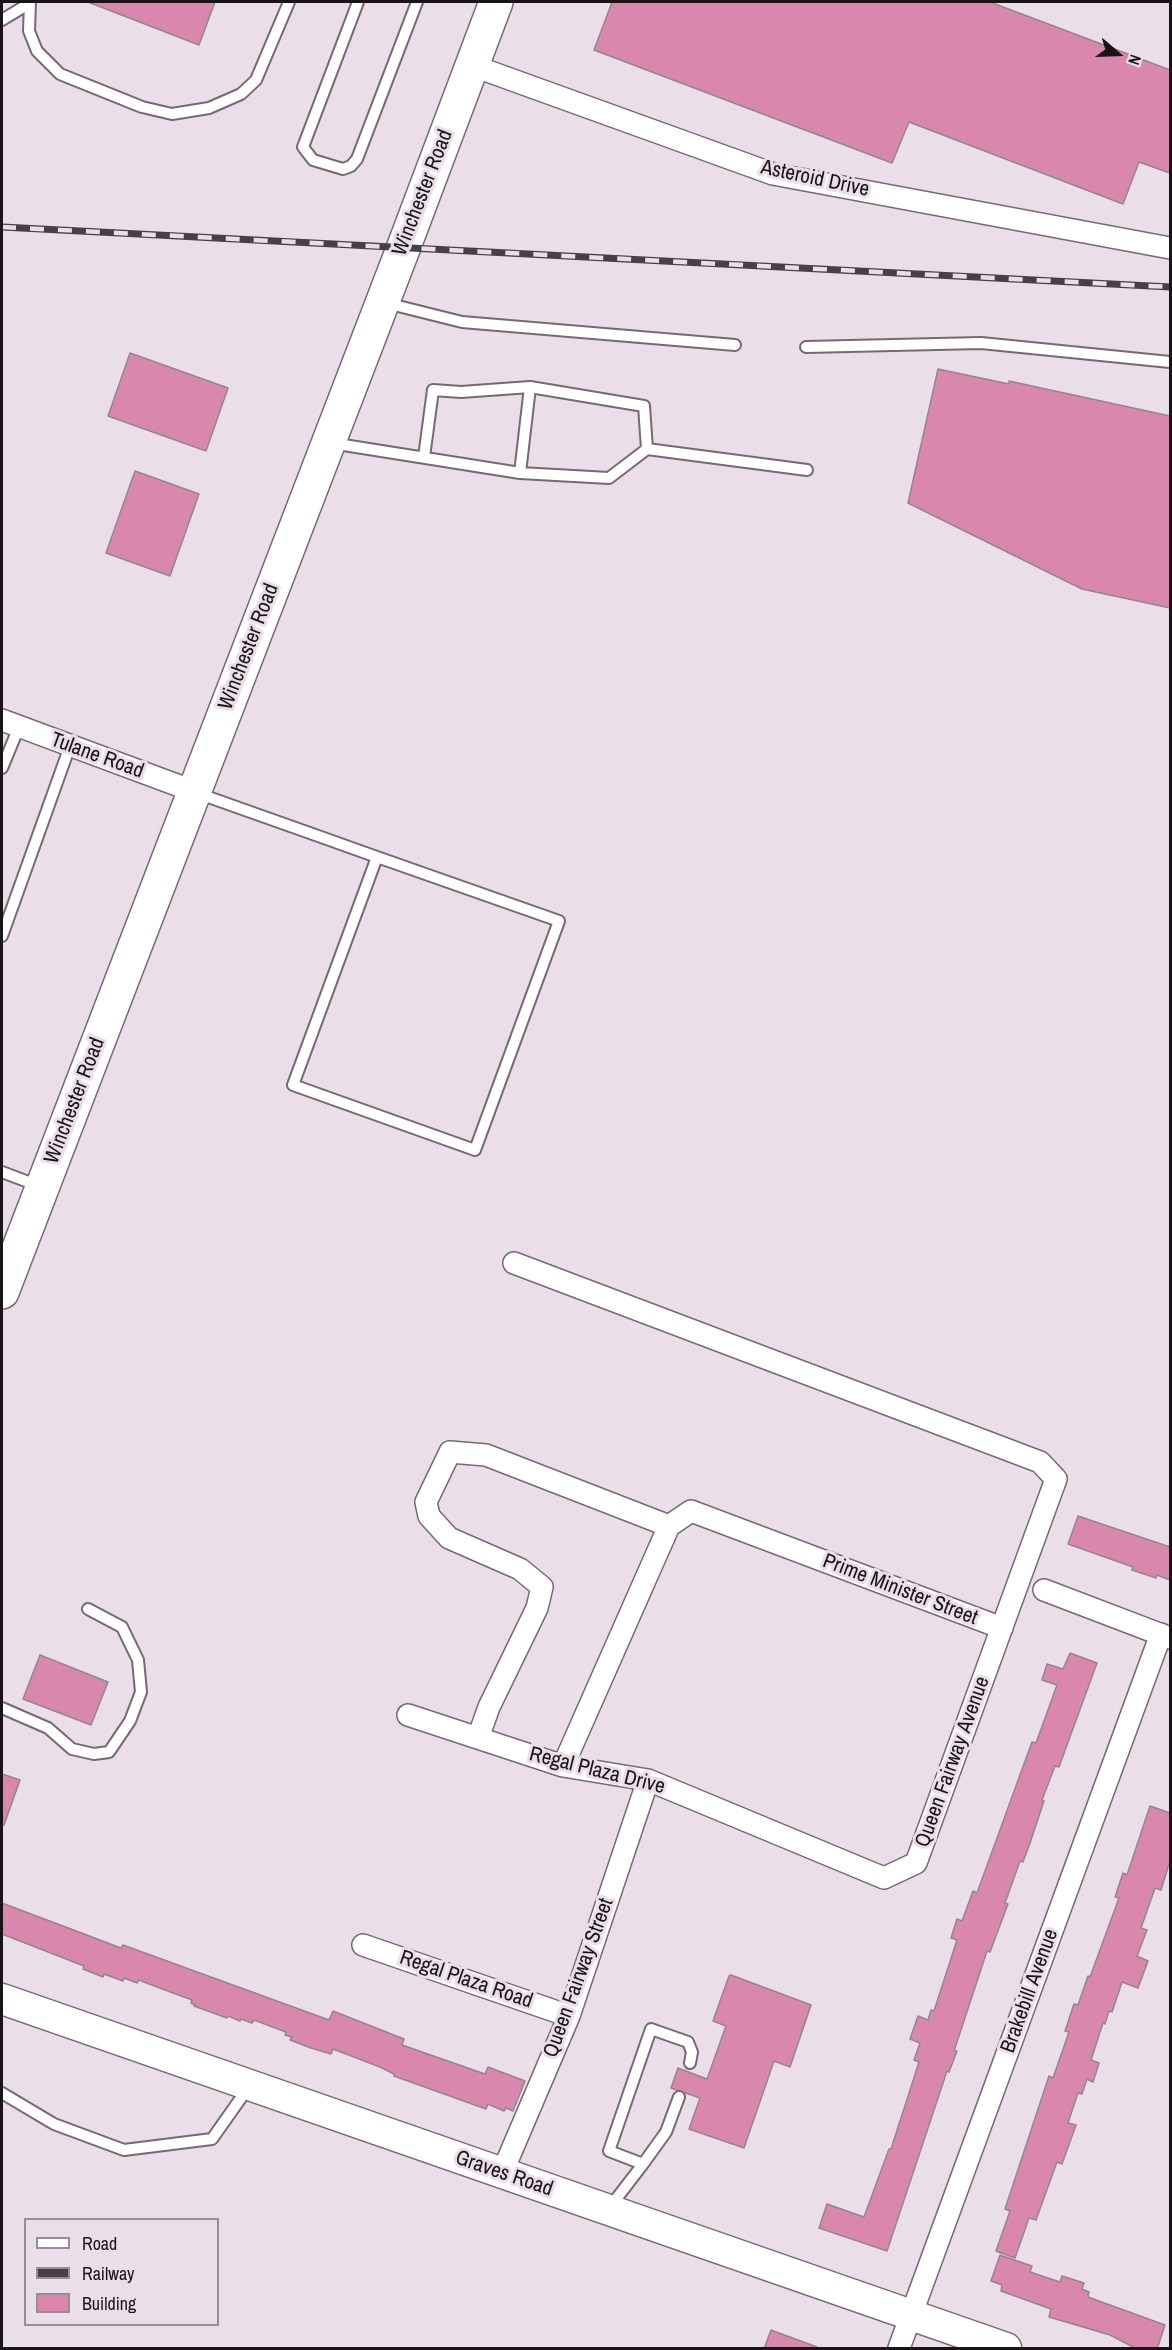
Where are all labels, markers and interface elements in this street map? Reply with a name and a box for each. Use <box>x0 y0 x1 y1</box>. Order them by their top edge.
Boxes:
north arrow <box>1088 24 1148 84</box>
text: N <box>1123 52 1147 68</box>
street label: Winchester Road <box>387 126 459 260</box>
street label: Asteroid Drive <box>759 155 871 203</box>
street label: Winchester Road <box>213 580 285 714</box>
street label: Tulane Road <box>47 728 147 784</box>
street label: Winchester Road <box>39 1034 111 1168</box>
street label: Prime Minister Street <box>819 1549 981 1631</box>
street label: Queen Fairway Avenue <box>910 1673 996 1851</box>
street label: Regal Plaza Drive <box>527 1742 667 1800</box>
street label: Queen Fairway Street <box>538 1895 620 2061</box>
street label: Brakebill Avenue <box>996 1926 1064 2056</box>
street label: Regal Plaza Road <box>396 1945 536 2015</box>
street label: Graves Road <box>452 2146 556 2202</box>
legend <box>24 2218 219 2326</box>
text: Road <box>82 2231 117 2256</box>
text: Railway <box>82 2261 135 2286</box>
text: Building <box>82 2291 136 2316</box>

